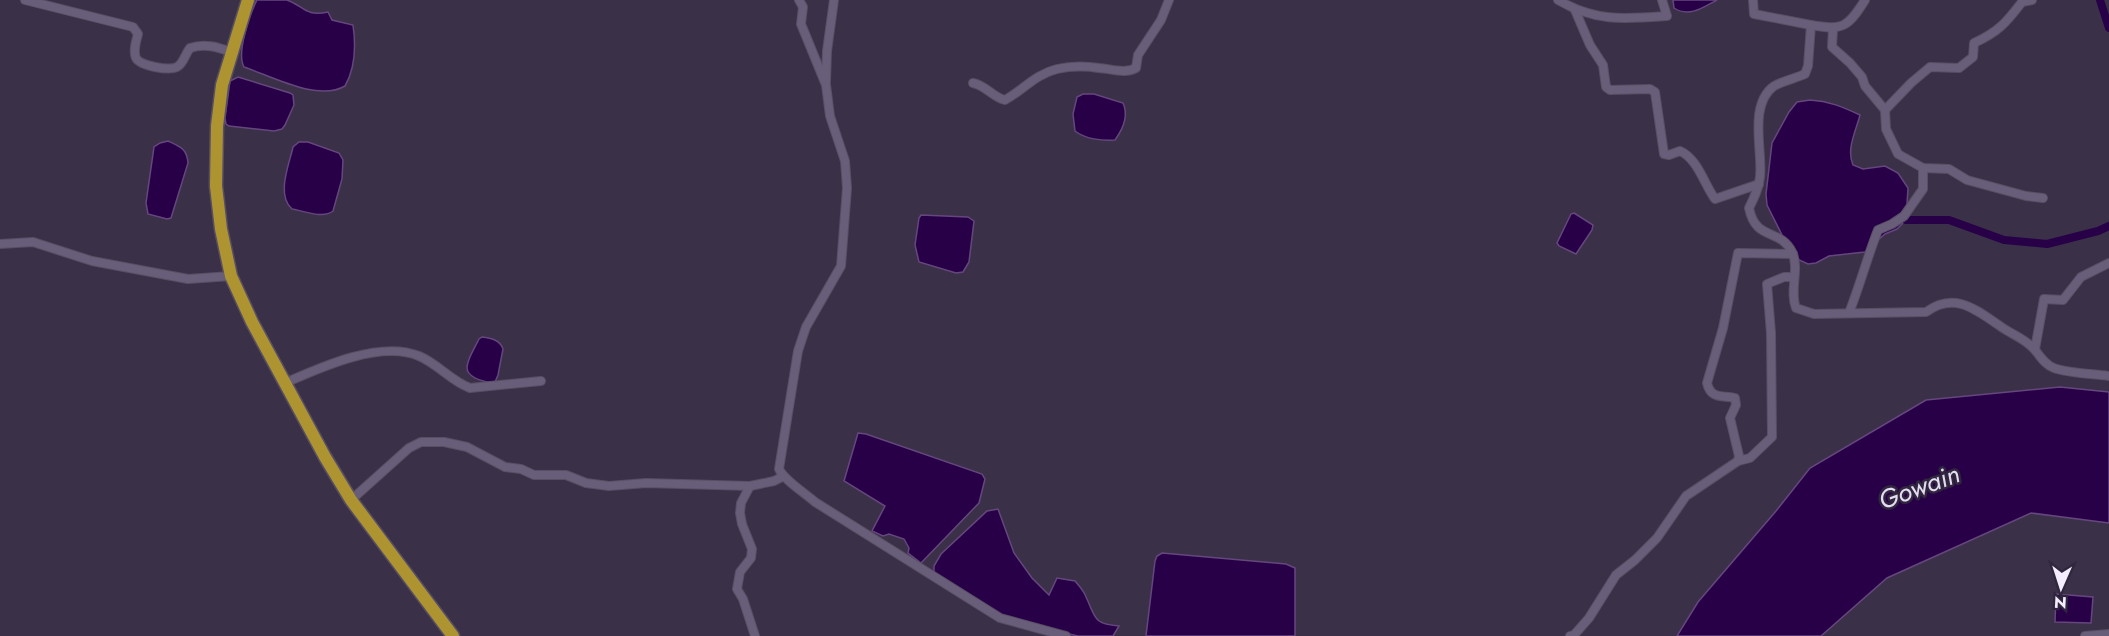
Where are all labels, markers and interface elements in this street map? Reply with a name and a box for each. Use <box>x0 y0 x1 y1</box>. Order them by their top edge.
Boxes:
water label: Gowain <box>1873 455 1965 519</box>
north arrow <box>2031 558 2091 618</box>
text: N <box>2053 591 2067 614</box>

